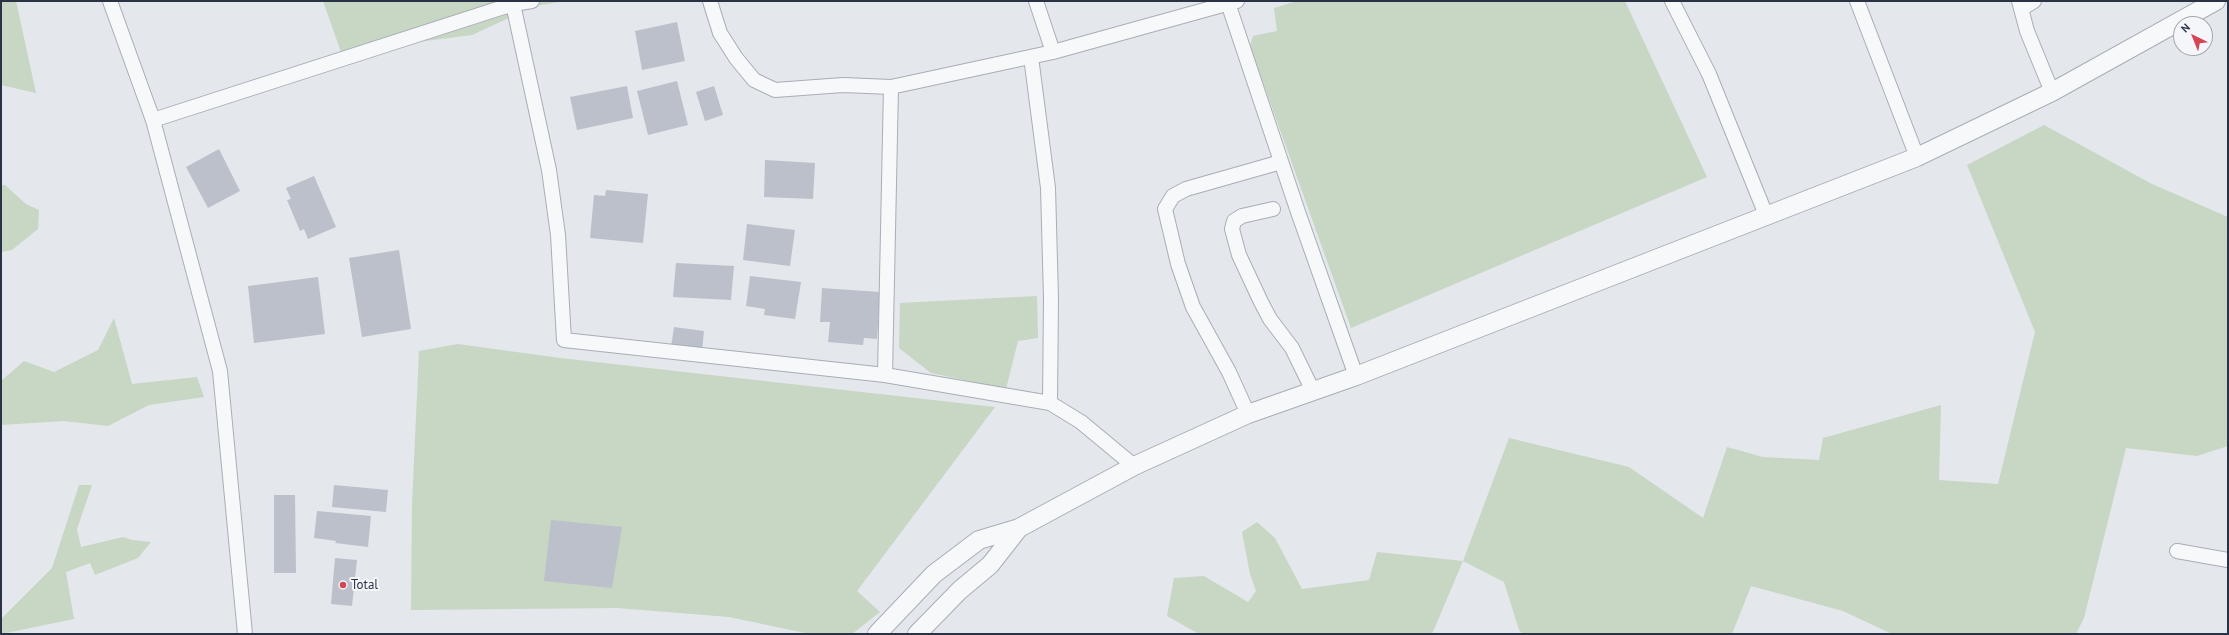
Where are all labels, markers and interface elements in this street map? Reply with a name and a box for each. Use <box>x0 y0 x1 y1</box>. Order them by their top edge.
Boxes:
north arrow <box>2173 16 2213 56</box>
text: N <box>2178 20 2193 36</box>
place label: Total <box>351 577 378 593</box>
marker: Total <box>338 580 348 590</box>

